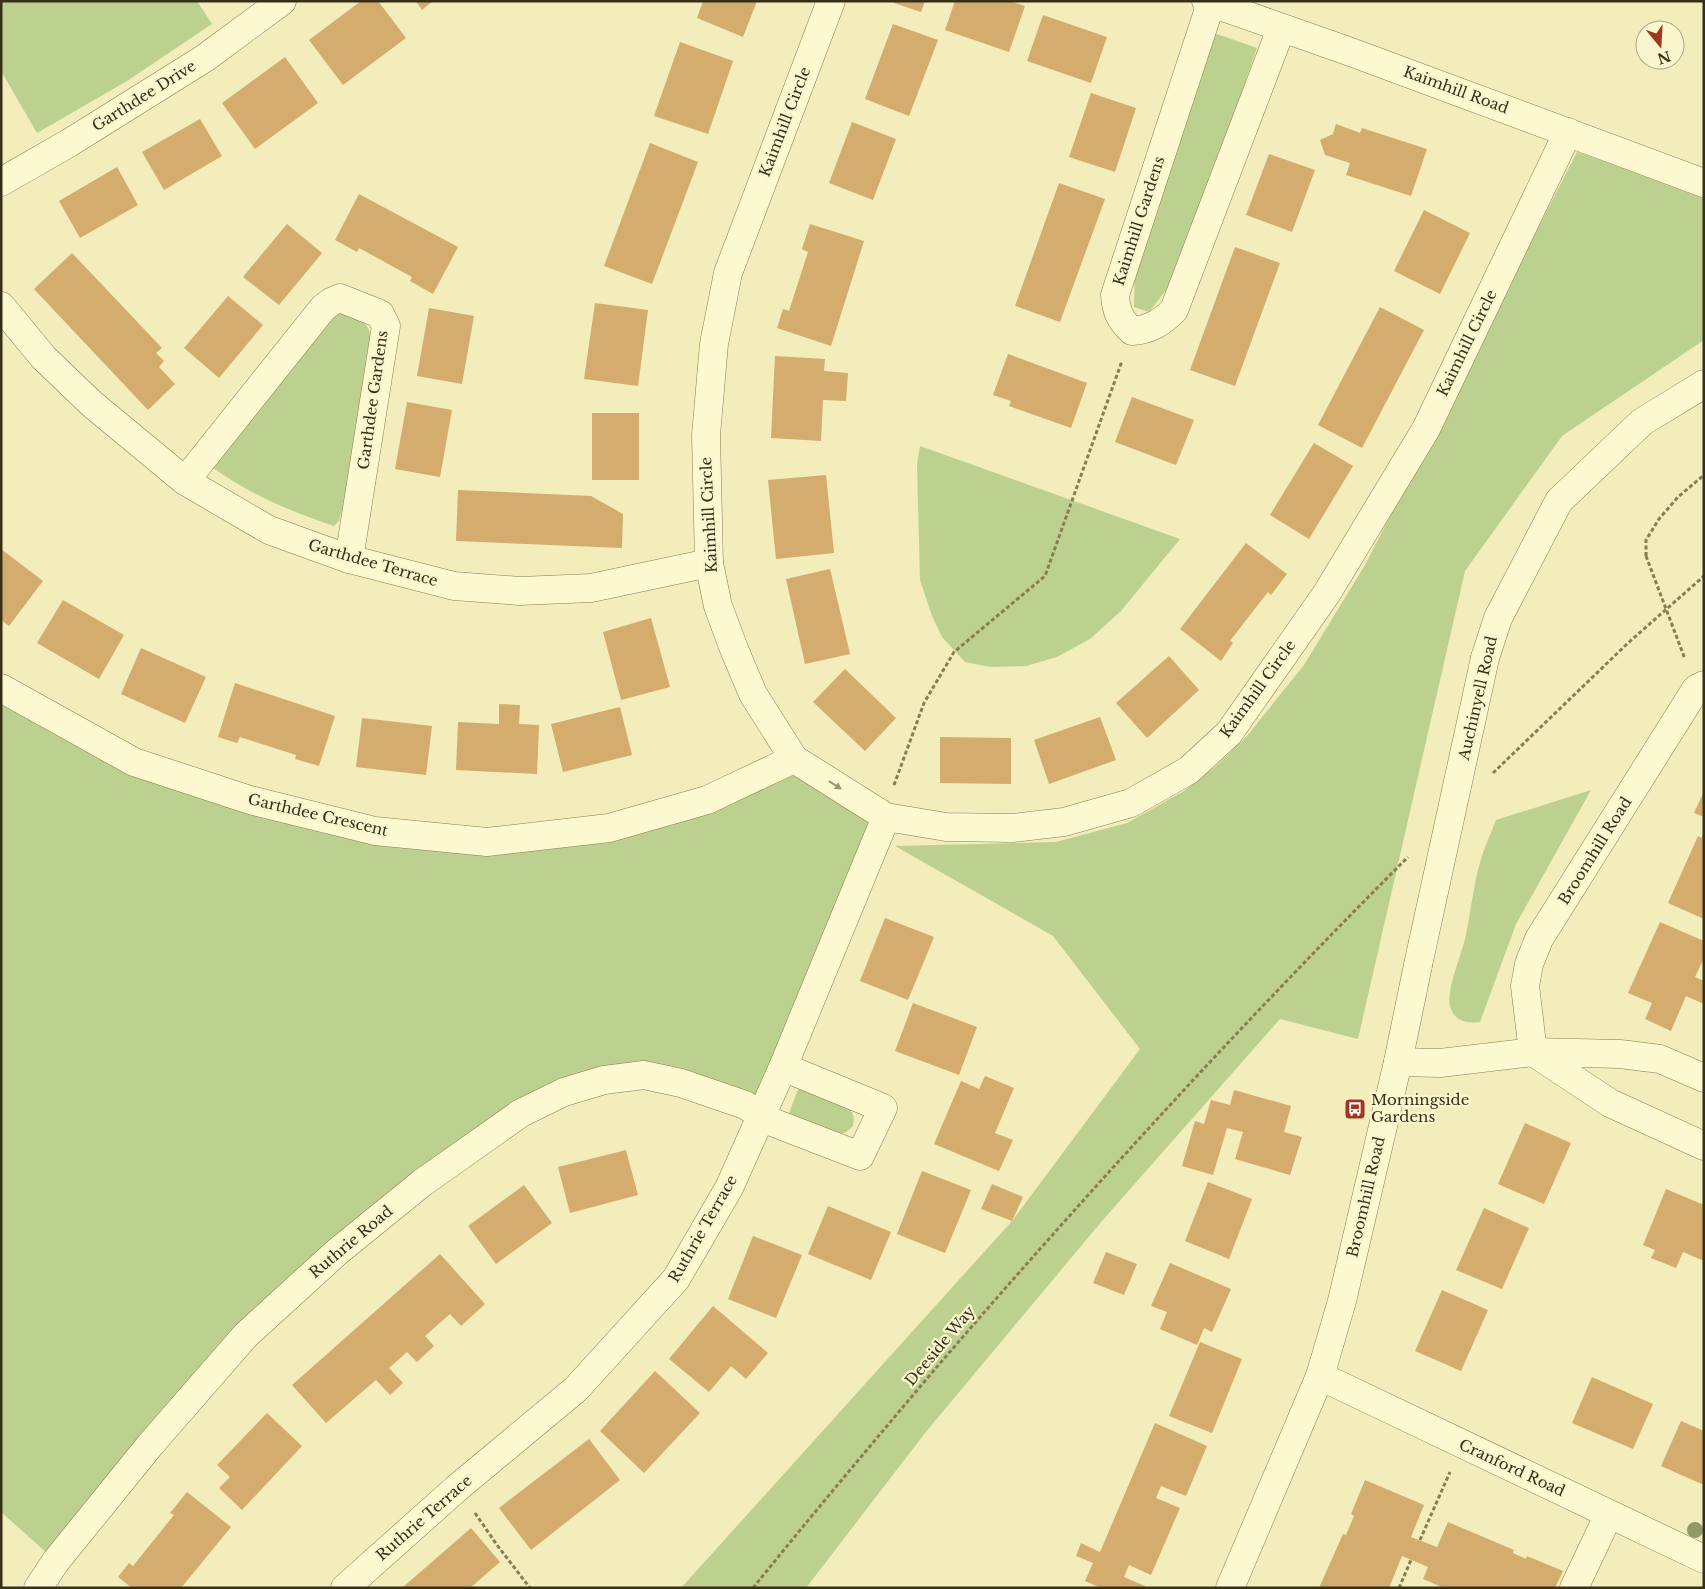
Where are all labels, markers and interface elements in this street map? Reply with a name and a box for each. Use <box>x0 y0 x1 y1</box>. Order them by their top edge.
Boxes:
north arrow <box>1635 20 1685 70</box>
text: N <box>1655 47 1673 68</box>
street label: Garthdee Drive <box>88 56 199 135</box>
street label: Kaimhill Road <box>1401 62 1511 117</box>
street label: Kaimhill Circle <box>755 64 814 180</box>
street label: Kaimhill Gardens <box>1109 154 1168 288</box>
street label: Kaimhill Circle <box>1433 286 1501 399</box>
street label: Garthdee Gardens <box>353 329 392 471</box>
street label: Kaimhill Circle <box>696 456 721 574</box>
street label: Garthdee Terrace <box>306 535 440 590</box>
street label: Auchinyell Road <box>1454 634 1501 763</box>
street label: Kaimhill Circle <box>1216 636 1299 741</box>
one-way arrow <box>828 781 842 790</box>
street label: Garthdee Crescent <box>246 789 390 840</box>
street label: Broomhill Road <box>1554 793 1635 908</box>
place label: Morningside Gardens <box>1371 1090 1469 1126</box>
bus stop icon: Morningside Gardens <box>1343 1097 1367 1121</box>
street label: Broomhill Road <box>1342 1135 1389 1259</box>
street label: Ruthrie Terrace <box>664 1172 741 1286</box>
street label: Ruthrie Road <box>305 1201 396 1282</box>
street label: Deeside Way <box>901 1301 979 1390</box>
street label: Cranford Road <box>1456 1435 1568 1500</box>
street label: Ruthrie Terrace <box>372 1471 476 1564</box>

